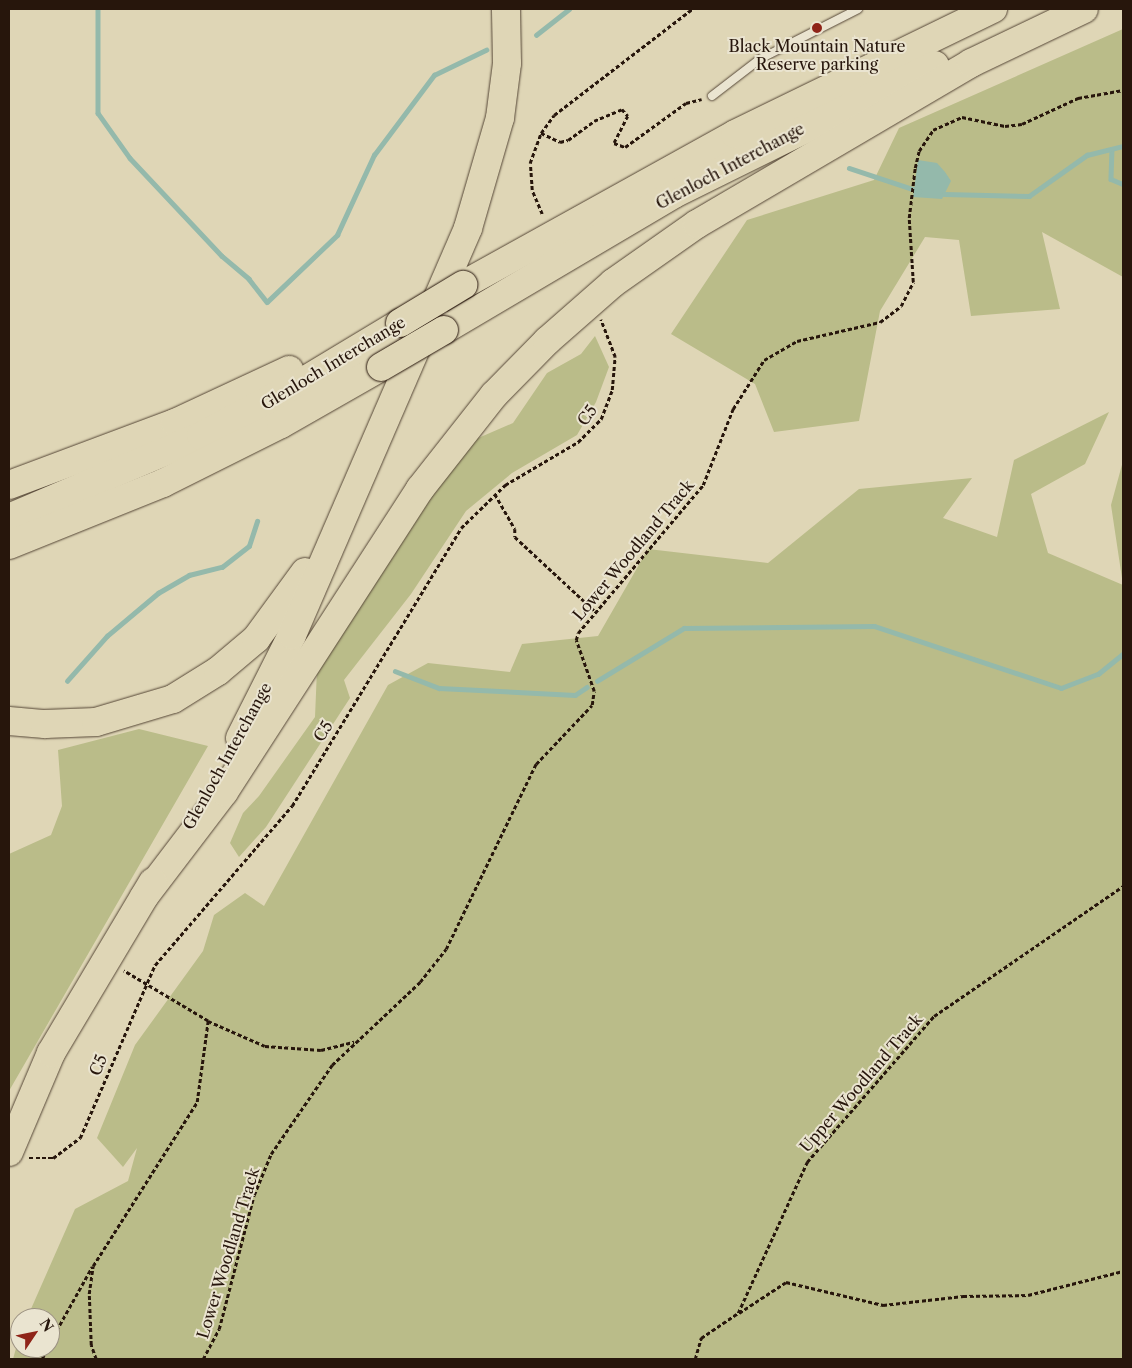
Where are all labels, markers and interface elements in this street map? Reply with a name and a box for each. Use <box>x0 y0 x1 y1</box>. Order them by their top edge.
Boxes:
marker: Black Mountain Nature Reserve parking <box>811 22 823 34</box>
place label: Black Mountain Nature Reserve parking <box>728 36 906 74</box>
street label: Glenloch Interchange <box>653 119 807 213</box>
street label: Glenloch Interchange <box>257 312 409 414</box>
street label: C5 <box>573 401 601 429</box>
street label: Lower Woodland Track <box>568 475 698 625</box>
street label: Glenloch Interchange <box>179 679 275 833</box>
street label: C5 <box>309 717 337 745</box>
street label: Upper Woodland Track <box>795 1009 927 1157</box>
street label: C5 <box>85 1052 111 1078</box>
street label: Lower Woodland Track <box>193 1165 263 1341</box>
north arrow <box>10 1308 60 1358</box>
text: N <box>36 1315 57 1335</box>

